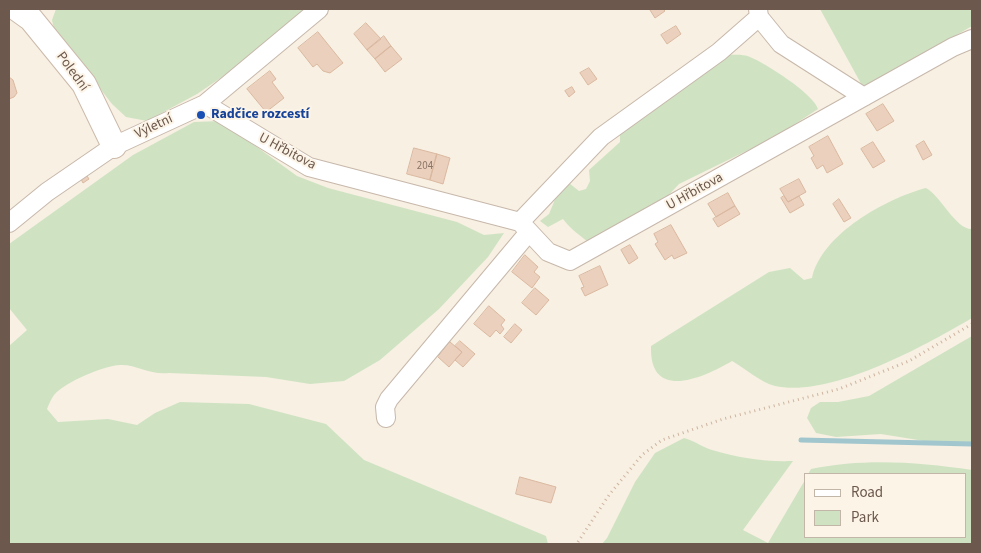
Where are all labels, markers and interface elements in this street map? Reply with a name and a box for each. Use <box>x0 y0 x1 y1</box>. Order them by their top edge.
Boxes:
street label: Polední <box>52 49 92 95</box>
place label: Radčice rozcestí <box>211 107 309 123</box>
marker: Radčice rozcestí <box>195 109 207 121</box>
street label: Výletní <box>132 111 176 143</box>
street label: U Hřbitova <box>256 130 318 174</box>
house number: 204 <box>417 160 433 174</box>
street label: U Hřbitova <box>664 170 726 214</box>
legend <box>804 473 966 538</box>
text: Road <box>851 482 883 503</box>
text: Park <box>851 507 879 528</box>

